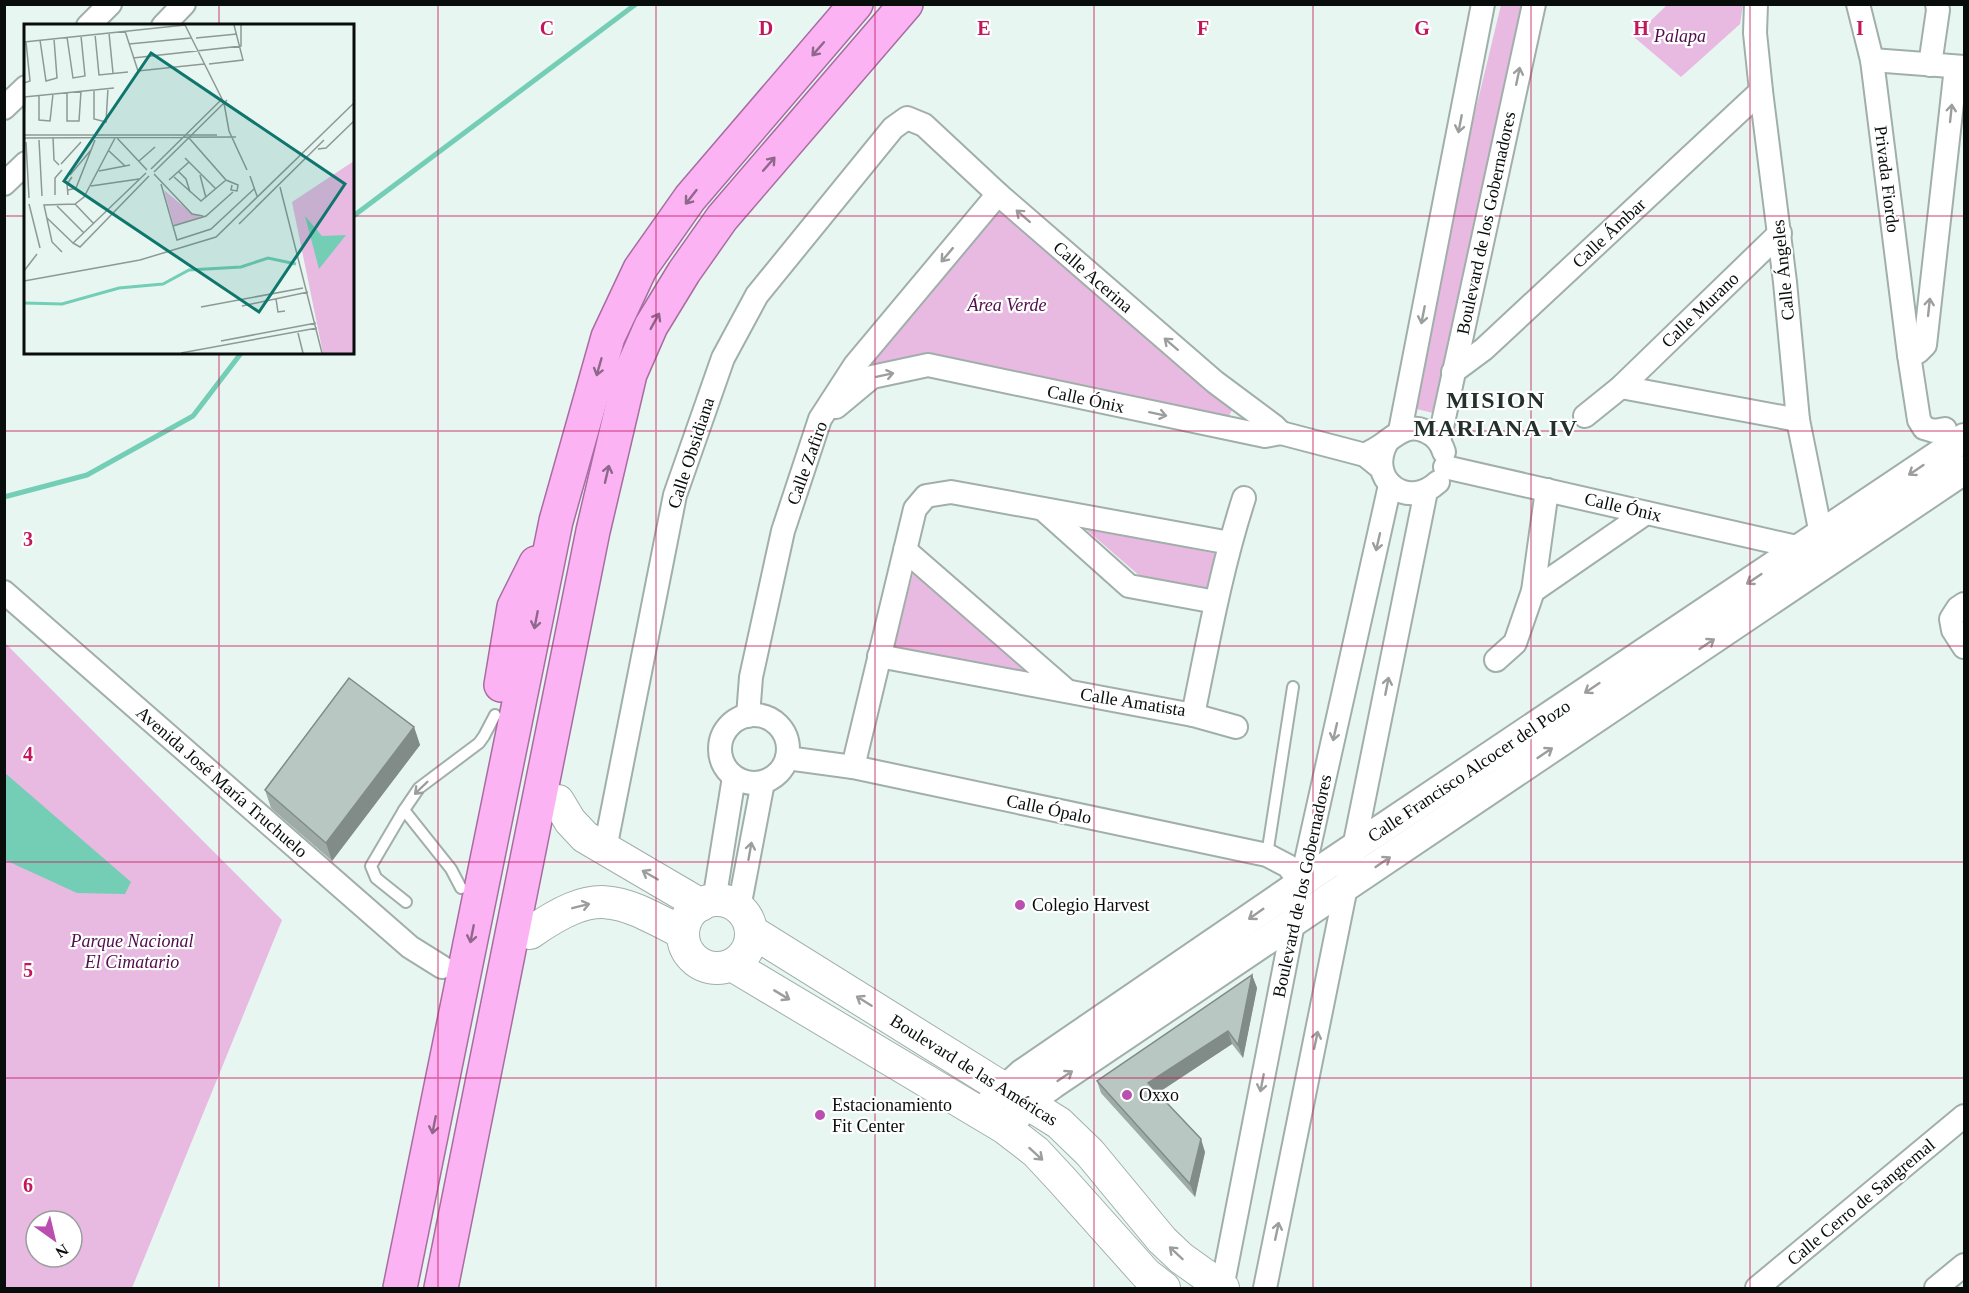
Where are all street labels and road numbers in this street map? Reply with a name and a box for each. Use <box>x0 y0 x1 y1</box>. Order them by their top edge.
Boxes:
street label: Boulevard de los Gobernadores <box>1453 110 1519 336</box>
street label: Privada Fiordo <box>1871 124 1903 234</box>
street label: Calle Ámbar <box>1568 193 1650 272</box>
street label: Calle Ángeles <box>1767 218 1798 322</box>
street label: Calle Acerina <box>1049 237 1137 317</box>
street label: Calle Murano <box>1657 268 1743 352</box>
street label: Calle Ónix <box>1046 380 1127 417</box>
street label: Calle Obsidiana <box>664 395 718 511</box>
street label: Calle Zafiro <box>783 418 831 508</box>
street label: Calle Ónix <box>1583 487 1664 526</box>
street label: Calle Amatista <box>1079 684 1187 720</box>
street label: Calle Francisco Alcocer del Pozo <box>1364 696 1574 846</box>
street label: Avenida José María Truchuelo <box>132 702 312 862</box>
street label: Boulevard de los Gobernadores <box>1269 773 1335 999</box>
street label: Calle Ópalo <box>1005 789 1094 828</box>
street label: Boulevard de las Américas <box>887 1010 1061 1130</box>
street label: Calle Cerro de Sangremal <box>1783 1134 1939 1270</box>

